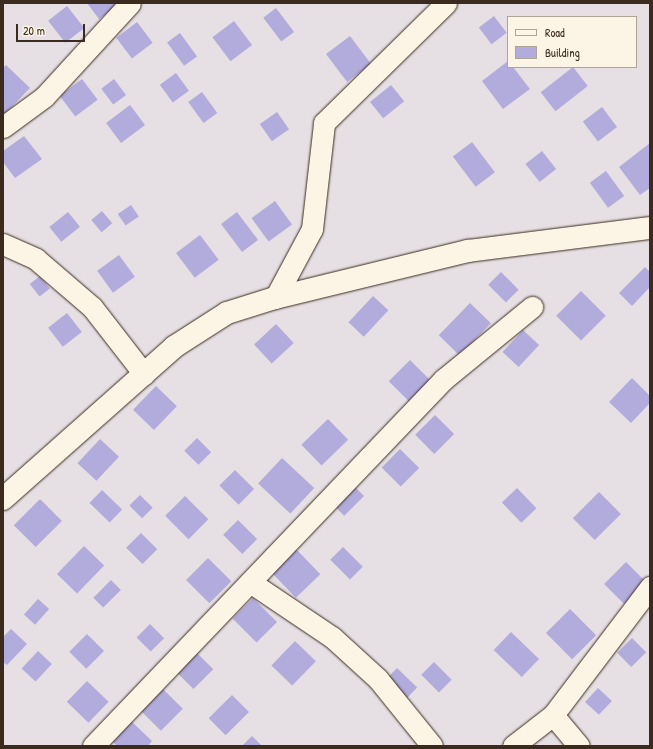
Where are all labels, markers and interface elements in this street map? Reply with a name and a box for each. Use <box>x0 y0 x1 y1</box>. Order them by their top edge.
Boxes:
scale bar <box>18 16 87 42</box>
legend <box>507 16 637 68</box>
text: 20 m <box>23 22 45 39</box>
text: Road <box>545 24 565 41</box>
text: Building <box>545 44 580 61</box>

